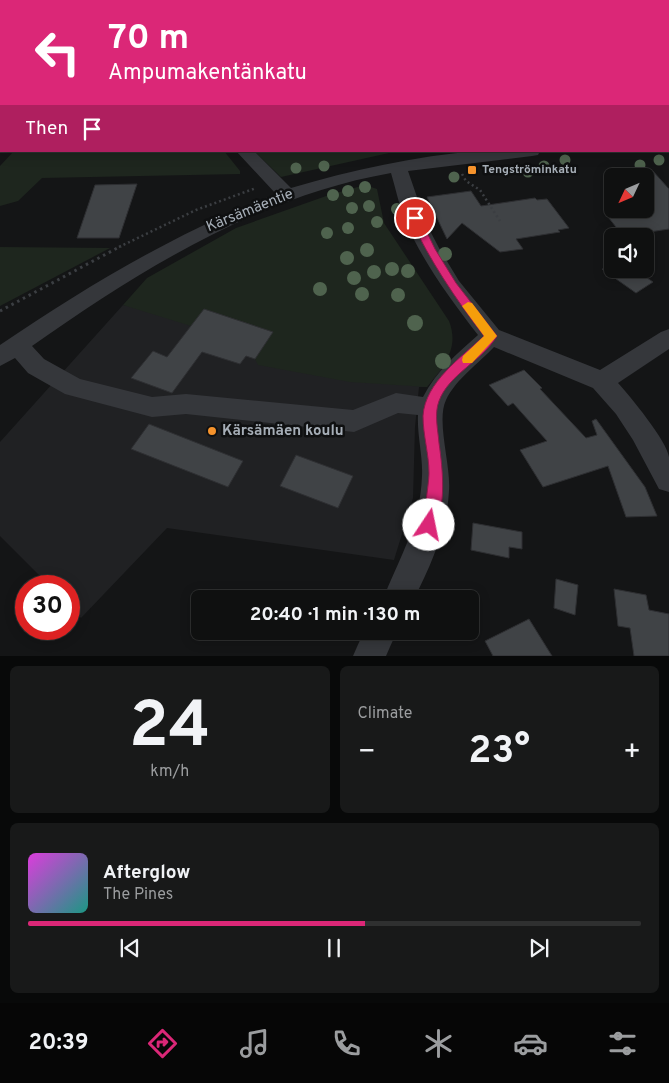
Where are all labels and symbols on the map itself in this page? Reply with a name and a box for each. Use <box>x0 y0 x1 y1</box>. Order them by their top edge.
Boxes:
place label: Tengströminkatu <box>482 162 577 178</box>
marker: Tengströminkatu <box>466 164 478 176</box>
north arrow <box>604 168 654 218</box>
street label: Kärsämäentie <box>204 185 296 237</box>
pin <box>394 197 436 239</box>
place label: Kärsämäen koulu <box>222 422 344 441</box>
marker: Kärsämäen koulu <box>206 425 218 437</box>
position arrow <box>402 498 454 550</box>
speed limit sign: 30 <box>15 575 80 640</box>

